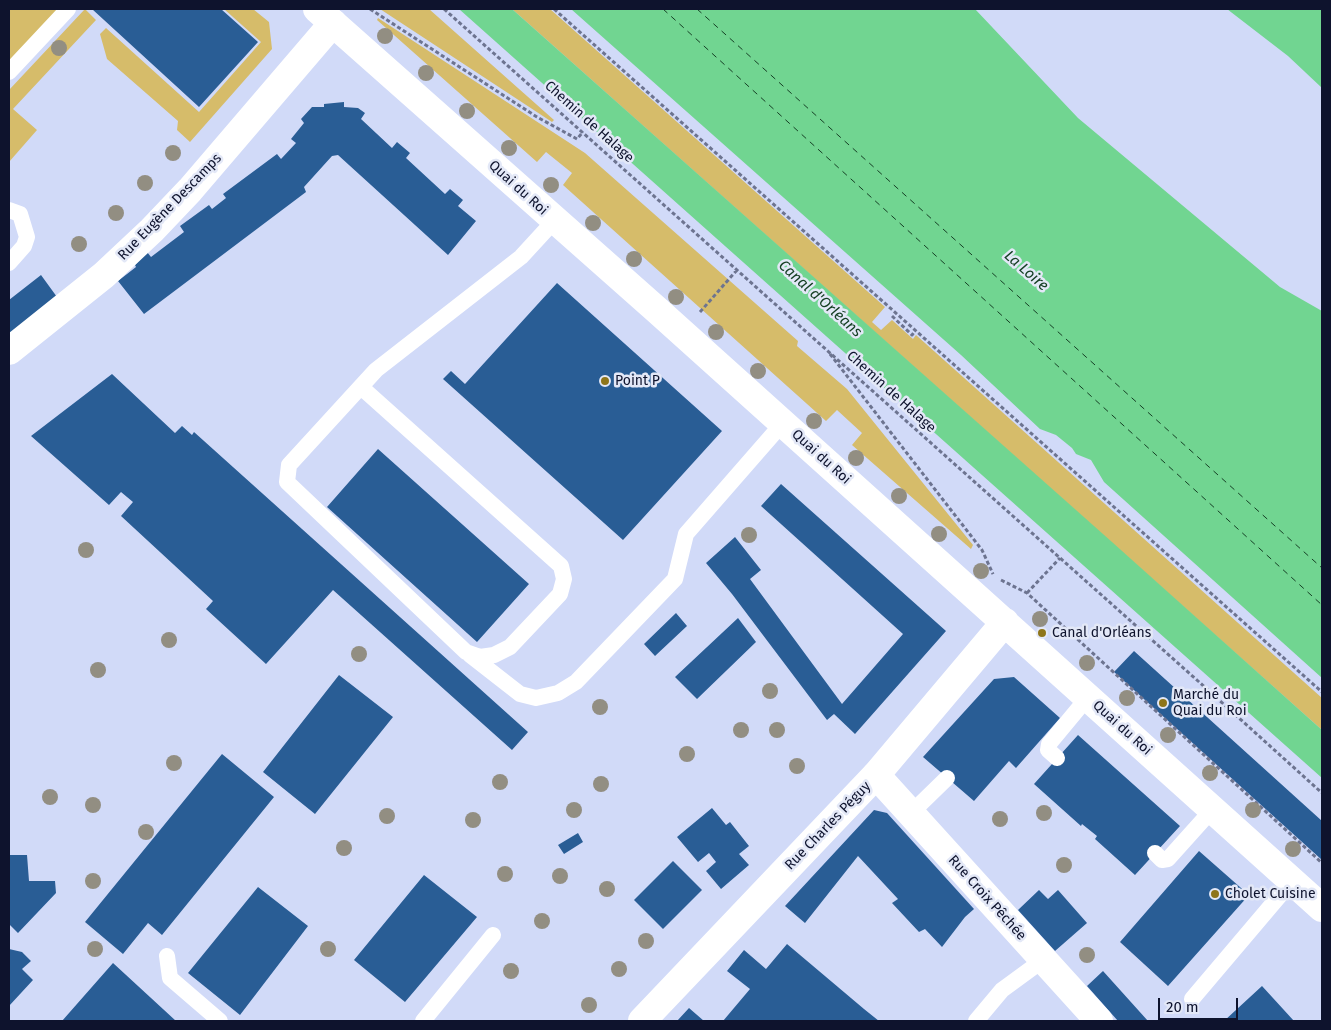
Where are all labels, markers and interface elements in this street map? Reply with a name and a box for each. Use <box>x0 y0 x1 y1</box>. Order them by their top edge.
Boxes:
street label: Chemin de Halage <box>541 78 637 166</box>
street label: Rue Eugène Descamps <box>115 150 225 264</box>
street label: Quai du Roi <box>485 157 551 219</box>
water label: La Loire <box>1000 247 1052 295</box>
water label: Canal d'Orléans <box>775 257 865 341</box>
street label: Chemin de Halage <box>843 348 939 436</box>
place label: Point P <box>615 373 660 389</box>
marker: Point P <box>599 375 611 387</box>
street label: Quai du Roi <box>788 426 854 488</box>
place label: Canal d'Orléans <box>1052 625 1151 641</box>
marker: Canal d'Orléans <box>1036 627 1048 639</box>
place label: Marché du Quai du Roi <box>1173 687 1247 720</box>
street label: Quai du Roi <box>1089 697 1155 759</box>
marker: Marché du Quai du Roi <box>1157 697 1169 709</box>
street label: Rue Charles Péguy <box>782 778 874 874</box>
street label: Rue Croix Pêchée <box>944 852 1030 944</box>
place label: Cholet Cuisine <box>1225 886 1316 902</box>
marker: Cholet Cuisine <box>1209 888 1221 900</box>
scale bar <box>1161 988 1241 1020</box>
text: 20 m <box>1166 998 1199 1016</box>

